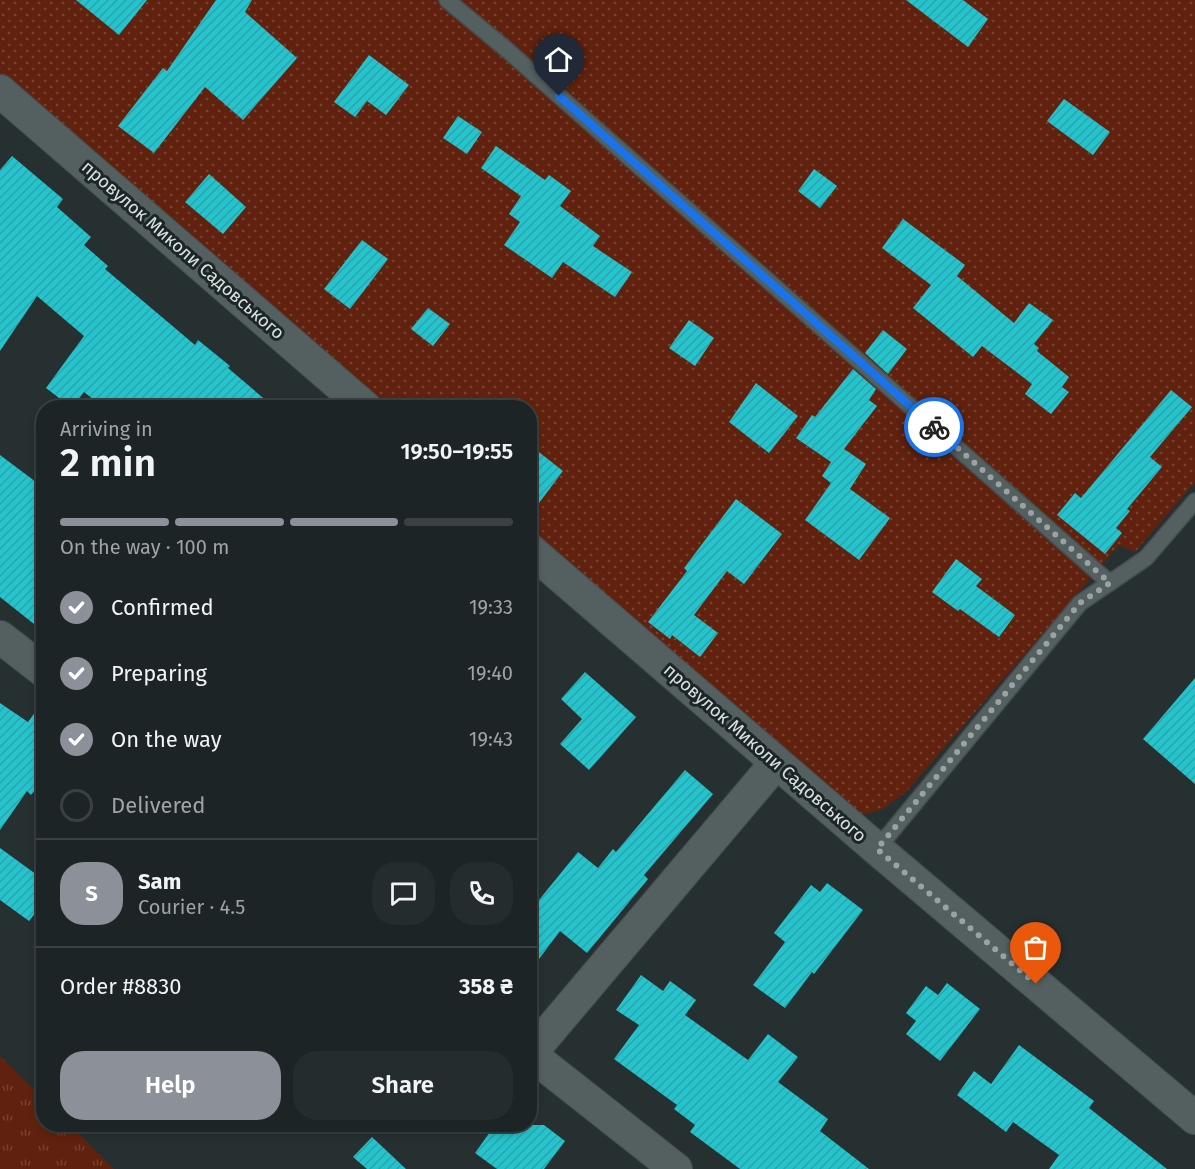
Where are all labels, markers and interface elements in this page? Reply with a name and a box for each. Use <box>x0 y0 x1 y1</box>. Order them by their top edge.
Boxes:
pin <box>533 34 584 96</box>
icon: home <box>542 43 575 76</box>
street label: провулок Миколи Садовського <box>77 156 289 344</box>
courier <box>904 397 964 457</box>
icon: bike <box>918 411 951 444</box>
text: Arriving in <box>60 417 153 441</box>
text: 19:50–19:55 <box>400 438 513 465</box>
text: 2 min <box>60 440 156 486</box>
text: On the way · 100 m <box>60 535 229 559</box>
icon: check <box>60 591 93 624</box>
text: Confirmed <box>111 594 214 621</box>
text: 19:33 <box>469 595 513 619</box>
icon: check <box>60 657 93 690</box>
street label: провулок Миколи Садовського <box>659 659 871 847</box>
text: Preparing <box>111 660 207 687</box>
text: 19:40 <box>467 661 513 685</box>
icon: check <box>60 723 93 756</box>
text: On the way <box>111 726 222 753</box>
text: 19:43 <box>469 727 513 751</box>
text: Delivered <box>111 792 206 819</box>
button: chat <box>372 862 435 925</box>
button: phone <box>450 862 513 925</box>
text: Sam <box>138 868 181 895</box>
text: S <box>85 880 98 907</box>
text: Courier · 4.5 <box>138 895 245 919</box>
pin <box>1010 922 1061 984</box>
icon: bag <box>1019 931 1052 964</box>
text: Order #8830 <box>60 973 181 1000</box>
text: 358 ₴ <box>459 973 513 1000</box>
button: Help <box>60 1051 281 1120</box>
button: Share <box>293 1051 513 1120</box>

